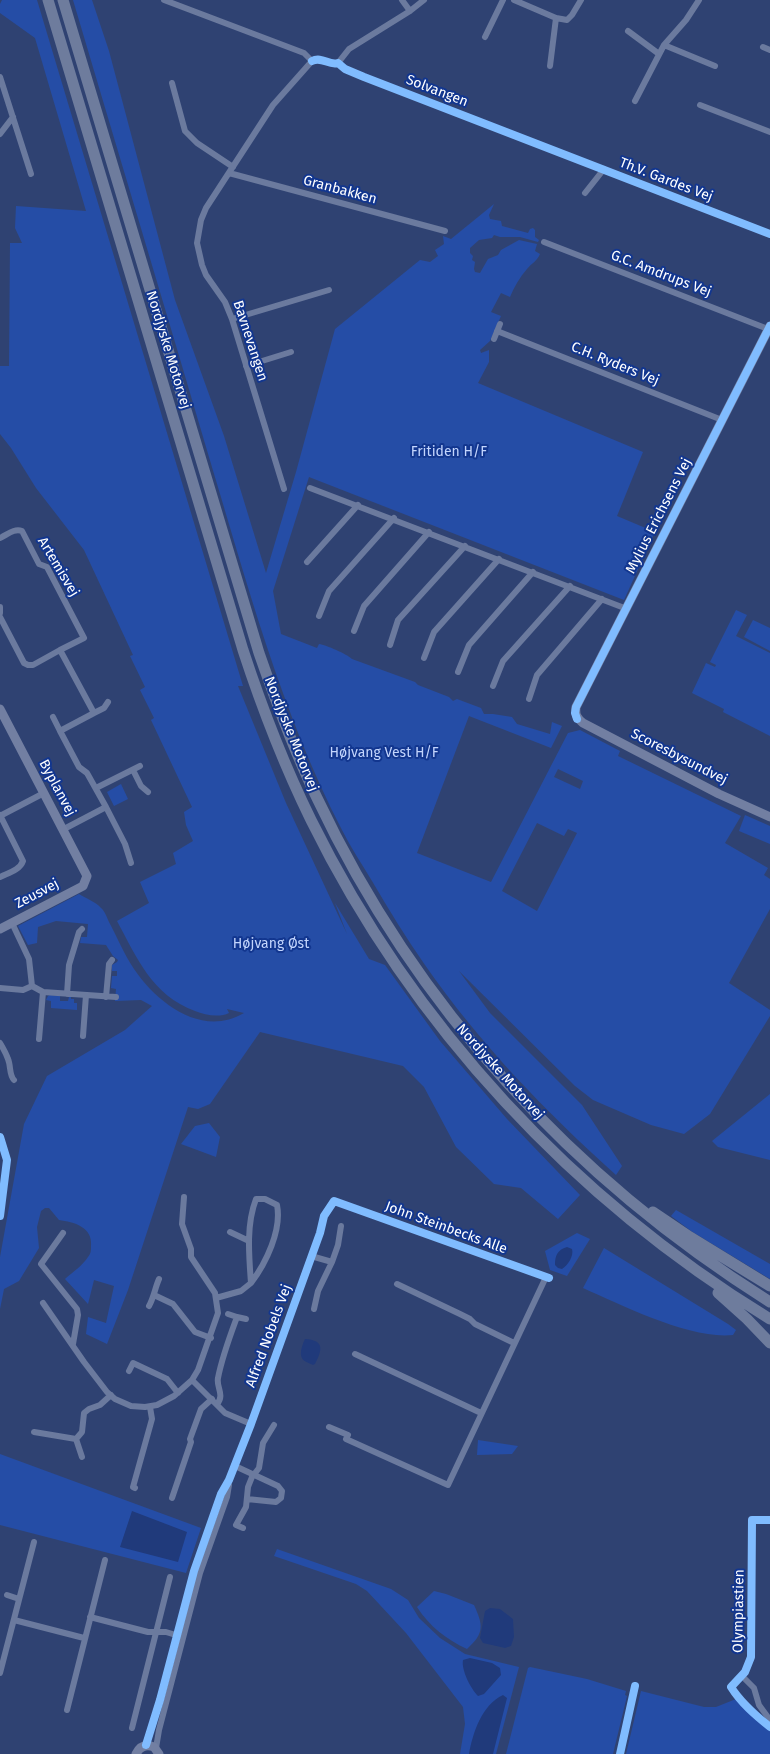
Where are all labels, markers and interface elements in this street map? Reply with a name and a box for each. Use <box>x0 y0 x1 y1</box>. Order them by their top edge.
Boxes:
street label: Solvangen <box>404 71 470 111</box>
street label: Th.V. Gardes Vej <box>617 154 715 206</box>
street label: Granbakken <box>301 172 379 208</box>
street label: G.C. Amdrups Vej <box>608 247 714 301</box>
street label: Nordjyske Motorvej <box>142 289 194 411</box>
street label: Bavnevangen <box>229 298 271 384</box>
street label: C.H. Ryders Vej <box>568 339 662 389</box>
park label: Fritiden H/F <box>411 444 487 460</box>
street label: Mylius Erichsens Vej <box>623 455 695 577</box>
street label: Artemisvej <box>34 534 82 600</box>
street label: Nordjyske Motorvej <box>260 674 322 794</box>
street label: Scoresbysundvej <box>628 725 730 789</box>
park label: Højvang Vest H/F <box>329 745 439 761</box>
street label: Byplanvej <box>35 757 79 819</box>
street label: Zeusvej <box>12 875 62 913</box>
park label: Højvang Øst <box>233 936 309 952</box>
street label: Nordjyske Motorvej <box>453 1021 547 1123</box>
street label: John Steinbecks Alle <box>383 1198 509 1258</box>
street label: Alfred Nobels Vej <box>243 1282 295 1390</box>
street label: Olympiastien <box>730 1569 748 1653</box>

